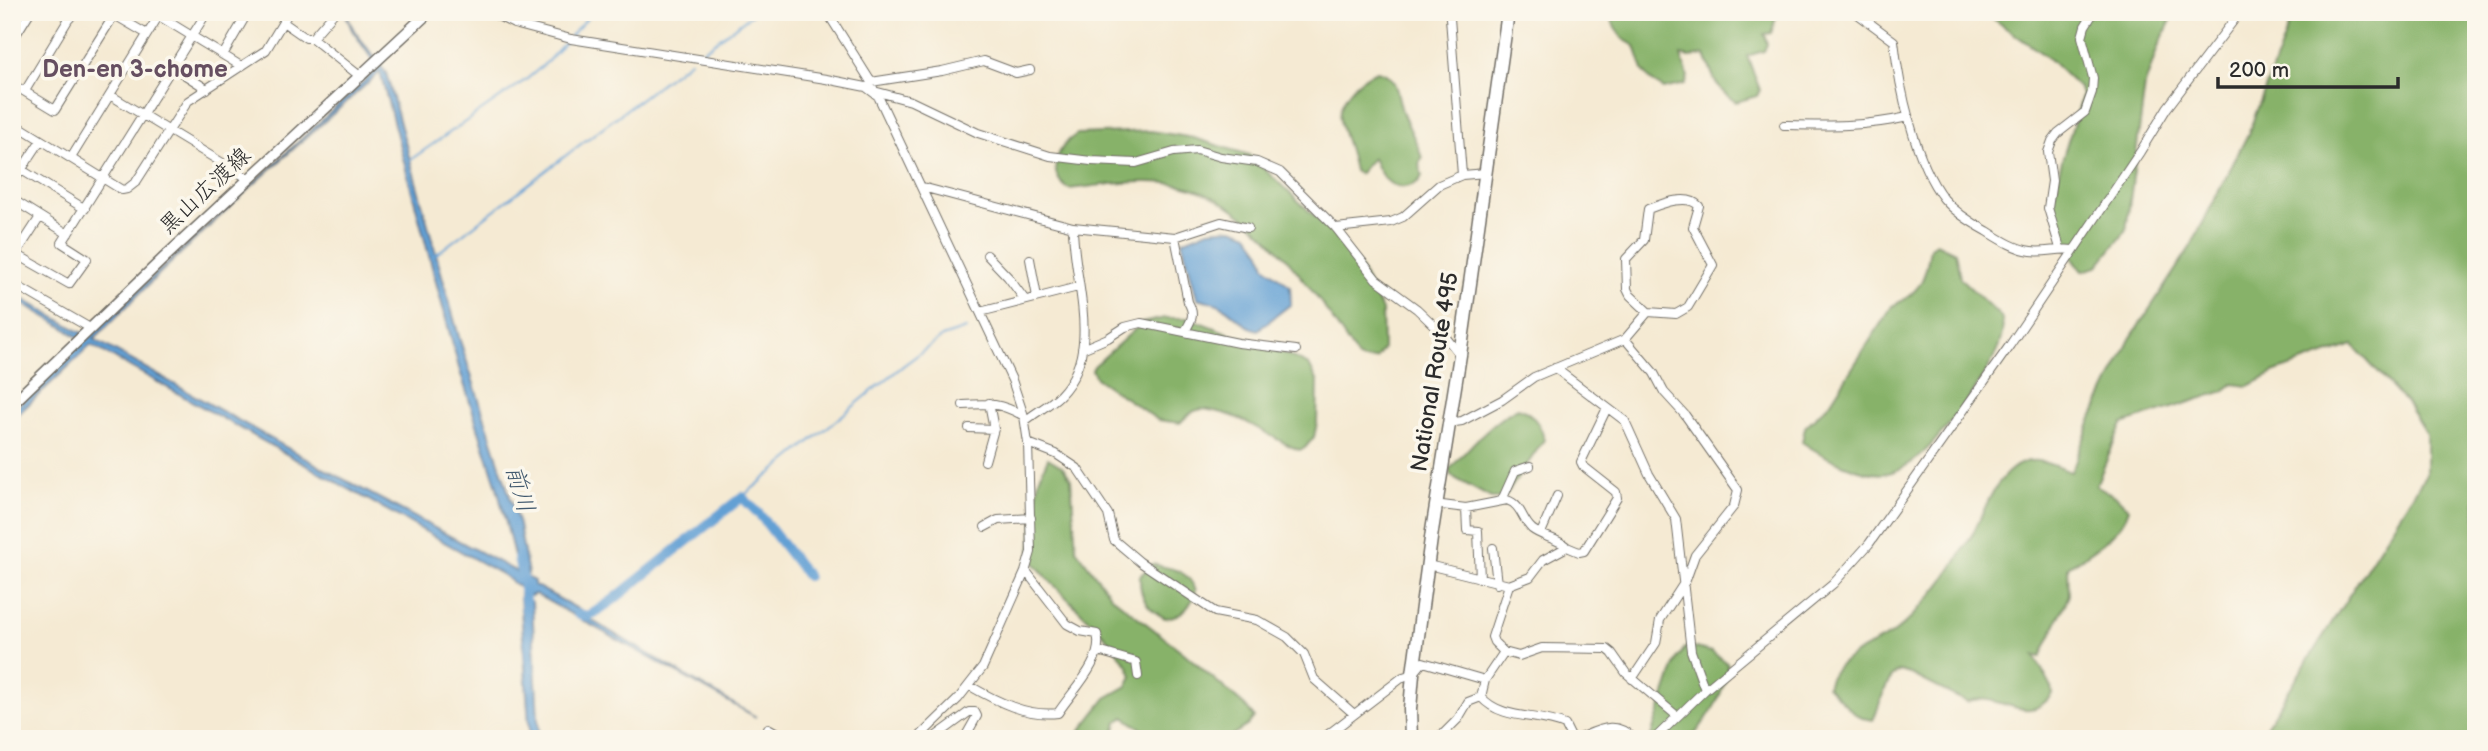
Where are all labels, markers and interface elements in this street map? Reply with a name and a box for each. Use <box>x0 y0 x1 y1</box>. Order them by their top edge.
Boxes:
scale bar <box>2218 46 2399 90</box>
district label: Den-en 3-chome <box>42 55 228 84</box>
text: 200 m <box>2229 58 2289 83</box>
street label: 黒山広渡線 <box>153 142 257 240</box>
street label: National Route 495 <box>1405 270 1465 474</box>
water label: 前川 <box>499 462 541 516</box>

